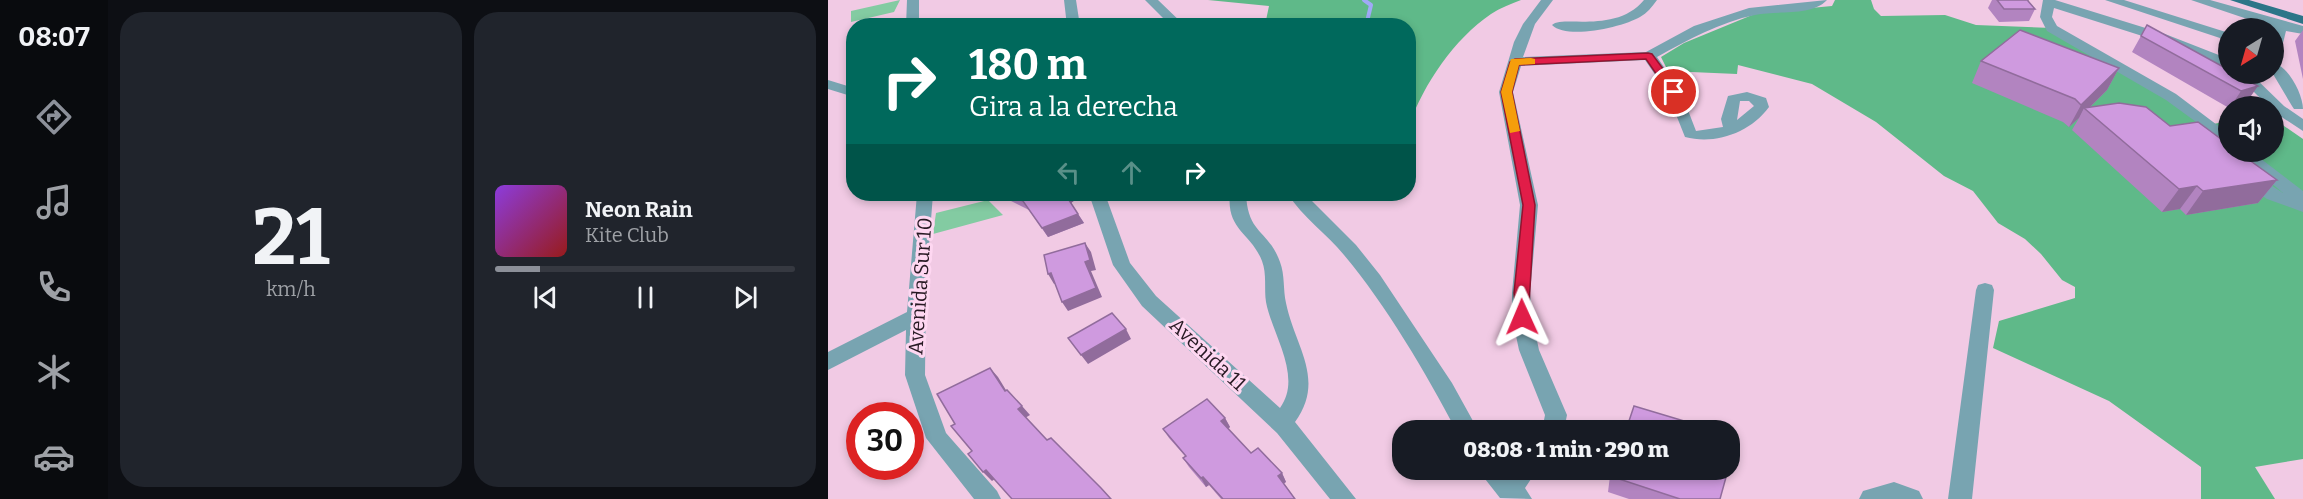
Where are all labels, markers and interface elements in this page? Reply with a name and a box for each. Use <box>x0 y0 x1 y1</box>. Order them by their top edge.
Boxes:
north arrow <box>2218 18 2284 84</box>
map controls <box>2218 18 2284 162</box>
text: 08:07 <box>18 21 90 53</box>
text: 180 m <box>969 40 1087 90</box>
icon: right <box>870 42 948 120</box>
pin <box>1648 66 1699 117</box>
icon: arrive <box>1657 75 1690 108</box>
text: Gira a la derecha <box>969 91 1178 123</box>
icon: directions <box>33 96 75 138</box>
button: sound <box>2218 96 2284 162</box>
icon: left <box>1052 156 1085 189</box>
icon: ahead <box>1115 156 1148 189</box>
icon: right <box>1178 156 1211 189</box>
icon: music <box>33 181 75 223</box>
text: 21 <box>252 191 330 285</box>
text: Neon Rain <box>585 196 693 223</box>
street label: Avenida Sur 10 <box>903 217 937 355</box>
text: Kite Club <box>585 223 669 247</box>
icon: phone <box>33 266 75 308</box>
text: km/h <box>266 277 316 301</box>
icon: previous <box>529 281 562 314</box>
icon: pause <box>629 281 662 314</box>
icon: next <box>729 281 762 314</box>
position arrow <box>1490 285 1554 349</box>
street label: Avenida 11 <box>1165 313 1251 395</box>
icon: climate <box>33 351 75 393</box>
speed limit sign: 30 <box>846 402 924 480</box>
icon: car <box>33 436 75 478</box>
text: 08:08 · 1 min · 290 m <box>1463 436 1669 463</box>

